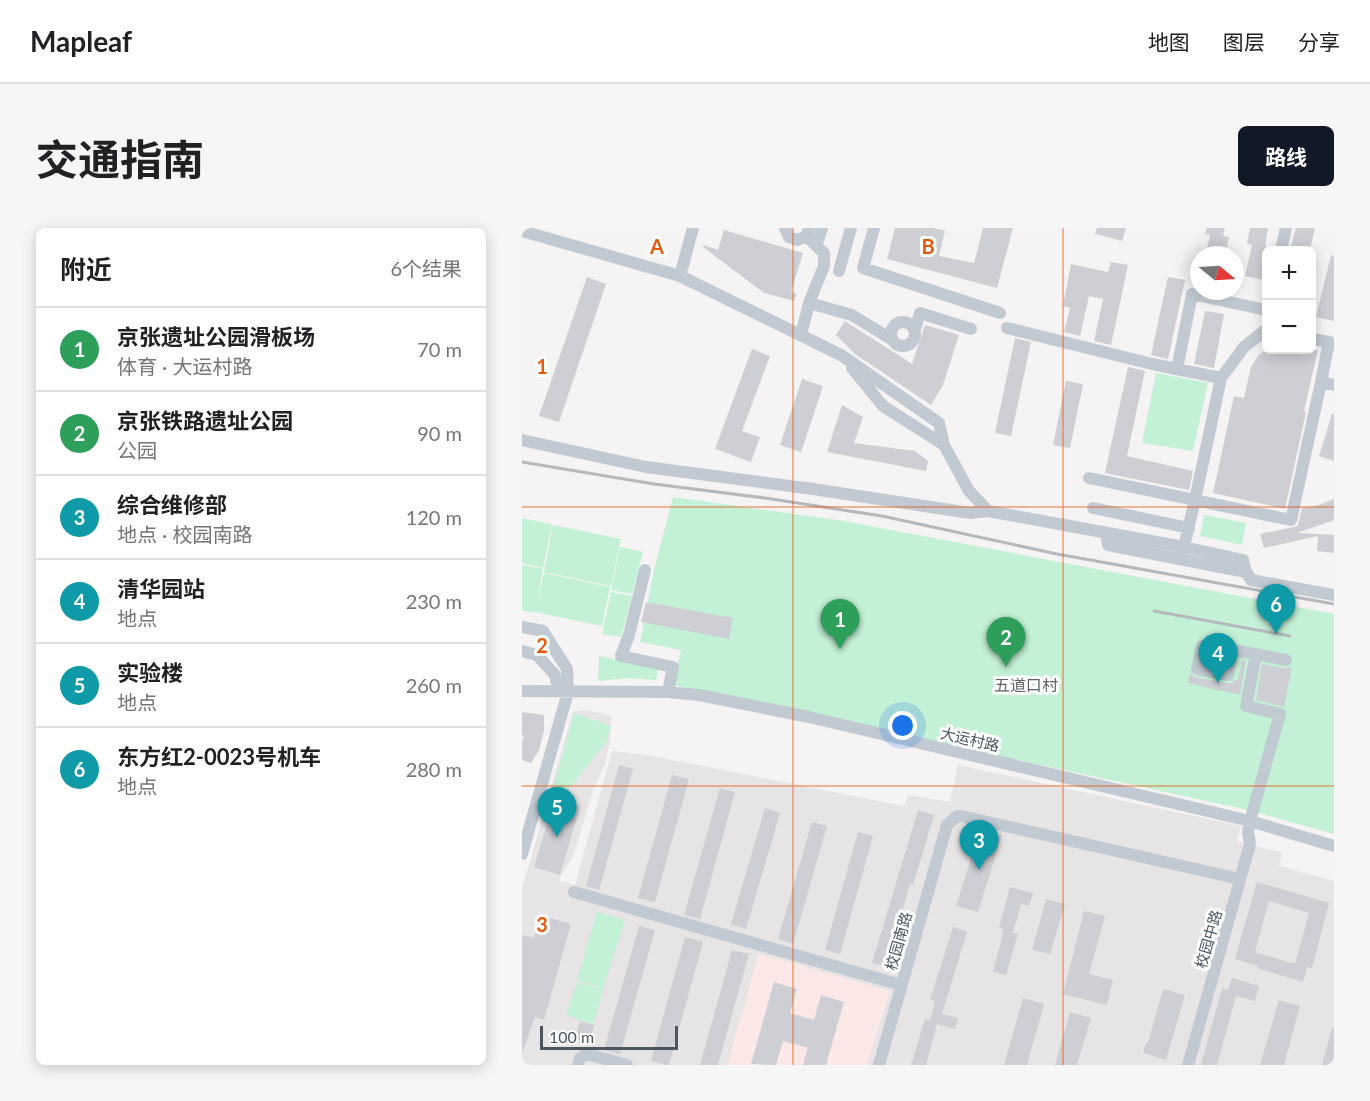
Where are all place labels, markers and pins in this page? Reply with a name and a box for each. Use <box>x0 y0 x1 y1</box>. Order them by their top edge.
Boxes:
pin: 6 <box>1256 584 1296 634</box>
pin: 1 <box>820 600 860 649</box>
pin: 2 <box>986 618 1026 667</box>
pin: 4 <box>1198 634 1238 683</box>
pin: 5 <box>537 788 576 837</box>
pin: 3 <box>960 820 998 870</box>

